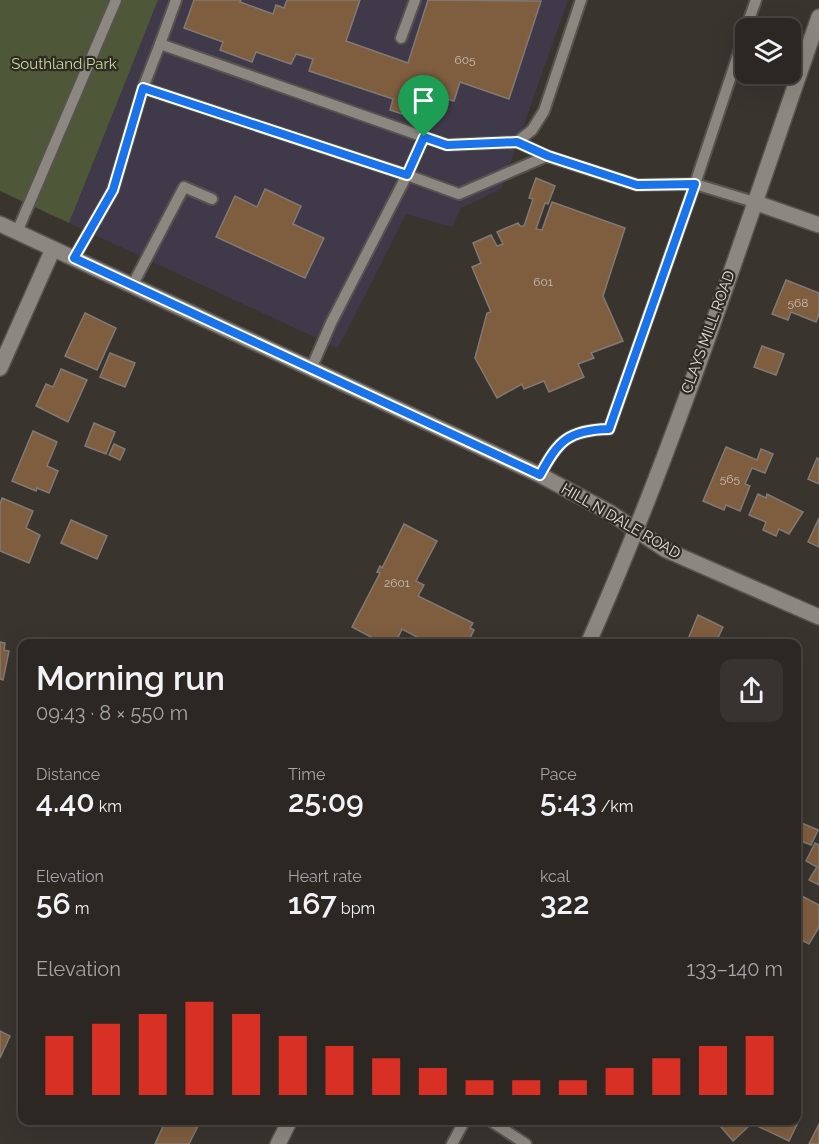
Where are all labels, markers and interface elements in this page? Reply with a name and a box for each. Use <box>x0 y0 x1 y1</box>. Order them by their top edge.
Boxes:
map controls <box>735 18 801 84</box>
button: layers <box>735 18 801 84</box>
house number: 605 <box>454 53 476 67</box>
park label: Southland Park <box>11 55 117 73</box>
pin <box>398 75 449 137</box>
icon: arrive <box>407 84 440 117</box>
street label: CLAYS MILL ROAD <box>677 268 739 396</box>
house number: 601 <box>533 275 553 289</box>
house number: 568 <box>788 296 808 310</box>
house number: 565 <box>720 472 741 486</box>
street label: HILL N DALE ROAD <box>558 480 684 563</box>
house number: 2601 <box>384 576 410 590</box>
text: Morning run <box>36 659 225 698</box>
button: share <box>720 659 783 722</box>
text: 09:43 · 8 × 550 m <box>36 701 188 725</box>
text: Distance <box>36 765 100 784</box>
text: Time <box>288 765 325 784</box>
text: Pace <box>540 765 577 784</box>
text: 4.40 <box>36 784 95 819</box>
text: 25:09 <box>288 784 364 819</box>
text: 5:43 <box>540 784 597 819</box>
text: km <box>95 797 122 816</box>
text: /km <box>597 797 634 816</box>
text: Elevation <box>36 867 104 886</box>
text: Heart rate <box>288 867 362 886</box>
text: kcal <box>540 867 570 886</box>
text: 56 <box>36 886 71 921</box>
text: 167 <box>288 886 337 921</box>
text: 322 <box>540 886 589 921</box>
text: m <box>71 899 90 918</box>
text: bpm <box>337 899 375 918</box>
text: Elevation <box>36 957 121 981</box>
text: 133–140 m <box>687 957 783 981</box>

